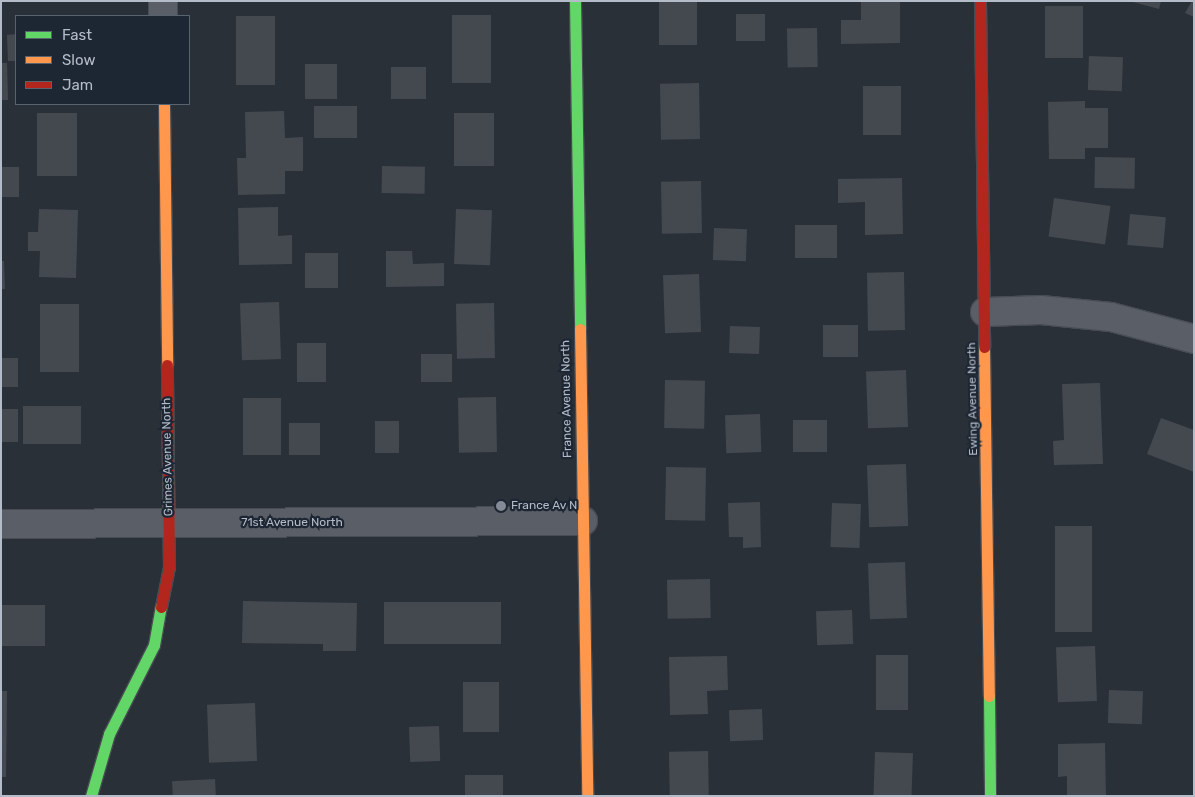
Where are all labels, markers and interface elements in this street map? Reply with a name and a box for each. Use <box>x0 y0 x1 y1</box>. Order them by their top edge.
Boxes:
legend <box>15 15 190 105</box>
text: Fast <box>62 26 92 44</box>
text: Slow <box>62 51 95 69</box>
text: Jam <box>62 76 93 94</box>
street label: France Avenue North <box>559 340 575 458</box>
street label: Ewing Avenue North <box>965 342 981 456</box>
street label: Grimes Avenue North <box>160 397 176 517</box>
place label: France Av N <box>511 499 578 513</box>
marker: France Av N <box>495 500 507 512</box>
street label: 71st Avenue North <box>241 516 343 530</box>

